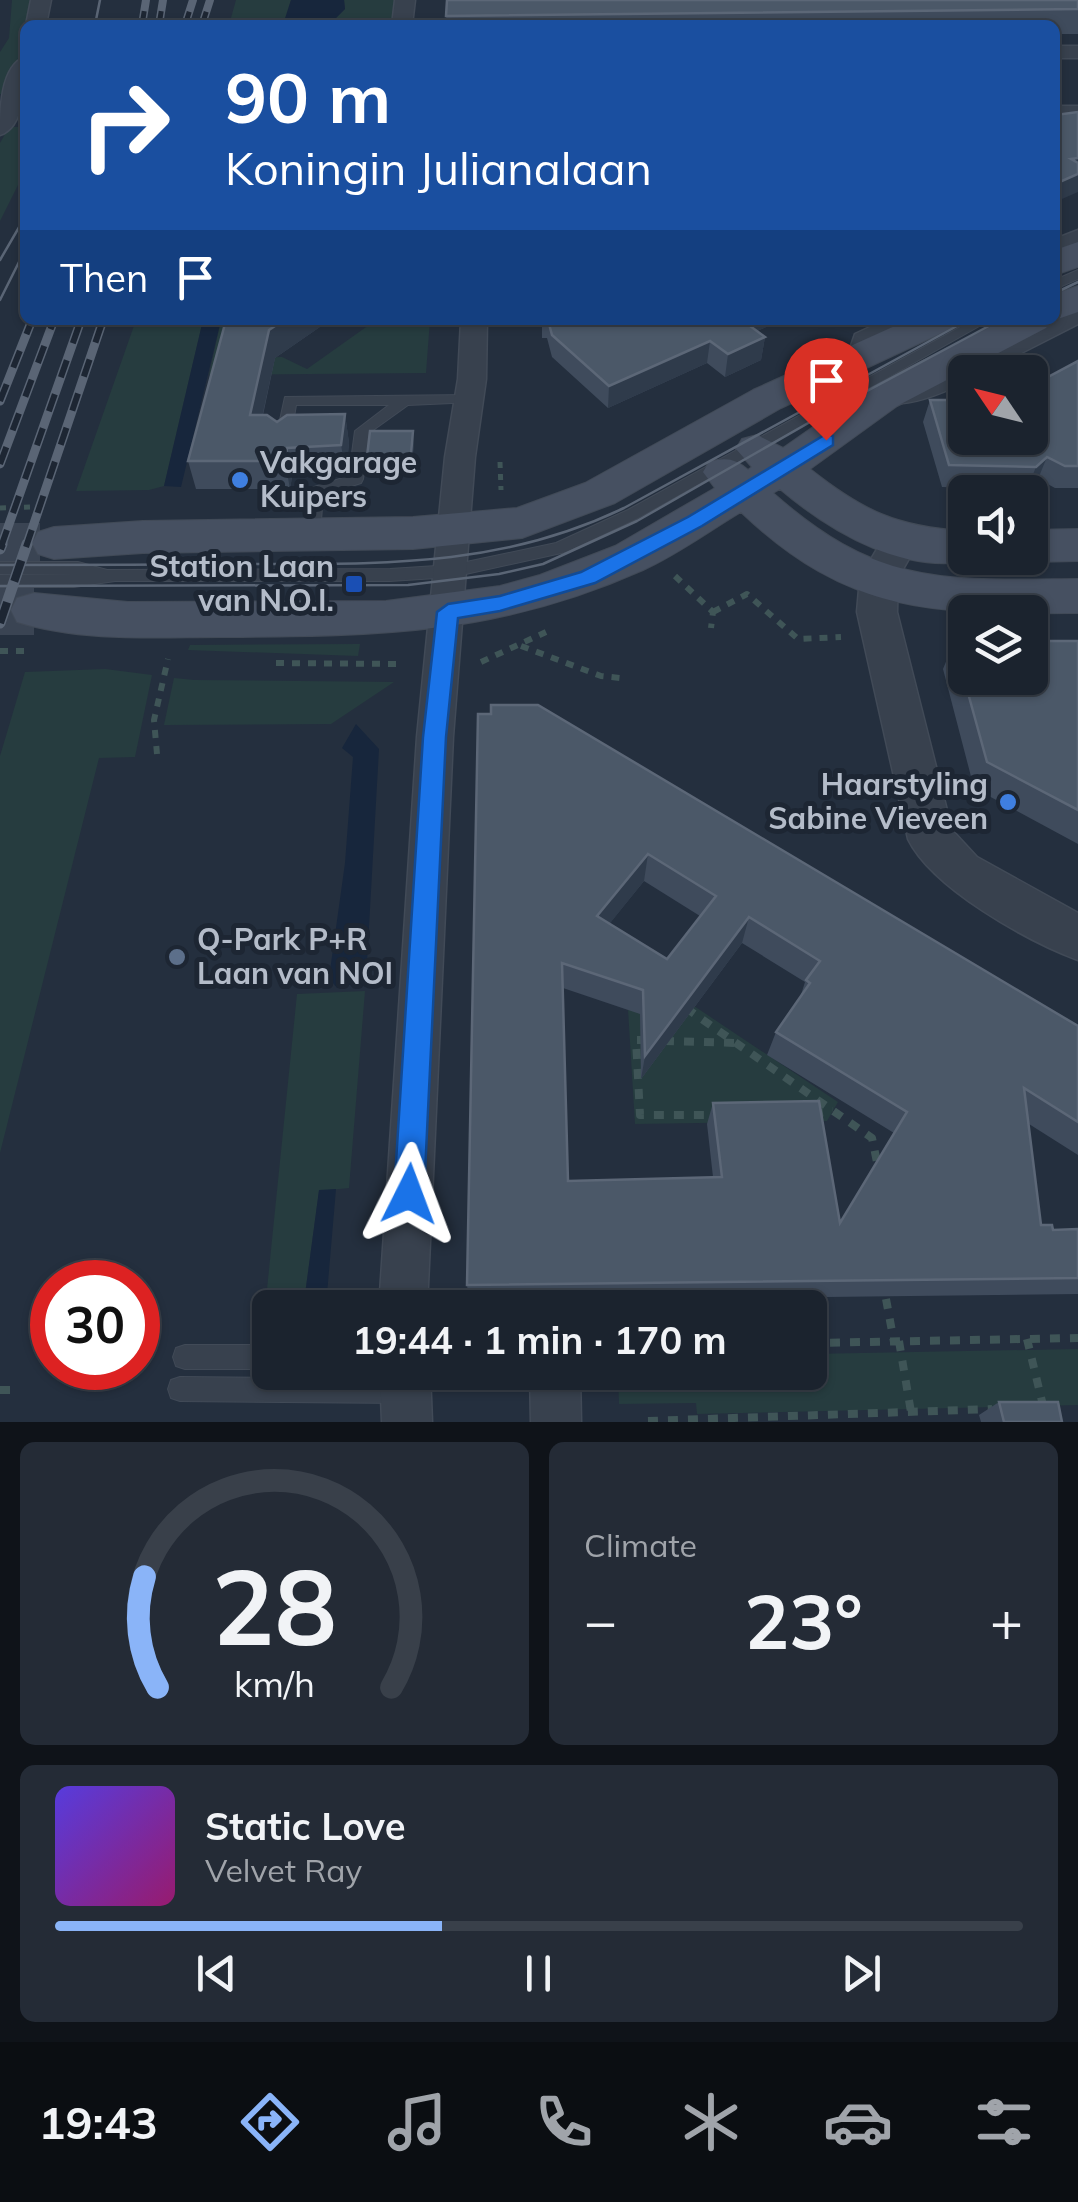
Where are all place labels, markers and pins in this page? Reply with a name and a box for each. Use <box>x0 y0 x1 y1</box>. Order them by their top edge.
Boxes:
pin <box>784 338 869 441</box>
place label: Vakgarage Kuipers <box>259 443 417 515</box>
marker: Vakgarage Kuipers <box>229 469 251 491</box>
place label: Station Laan van N.O.I. <box>149 547 334 619</box>
marker: Station Laan van N.O.I. <box>343 573 365 595</box>
place label: Haarstyling Sabine Vieveen <box>768 765 988 837</box>
marker: Haarstyling Sabine Vieveen <box>997 791 1019 813</box>
place label: Q-Park P+R Laan van NOI <box>197 920 393 992</box>
marker: Q-Park P+R Laan van NOI <box>166 946 188 968</box>

